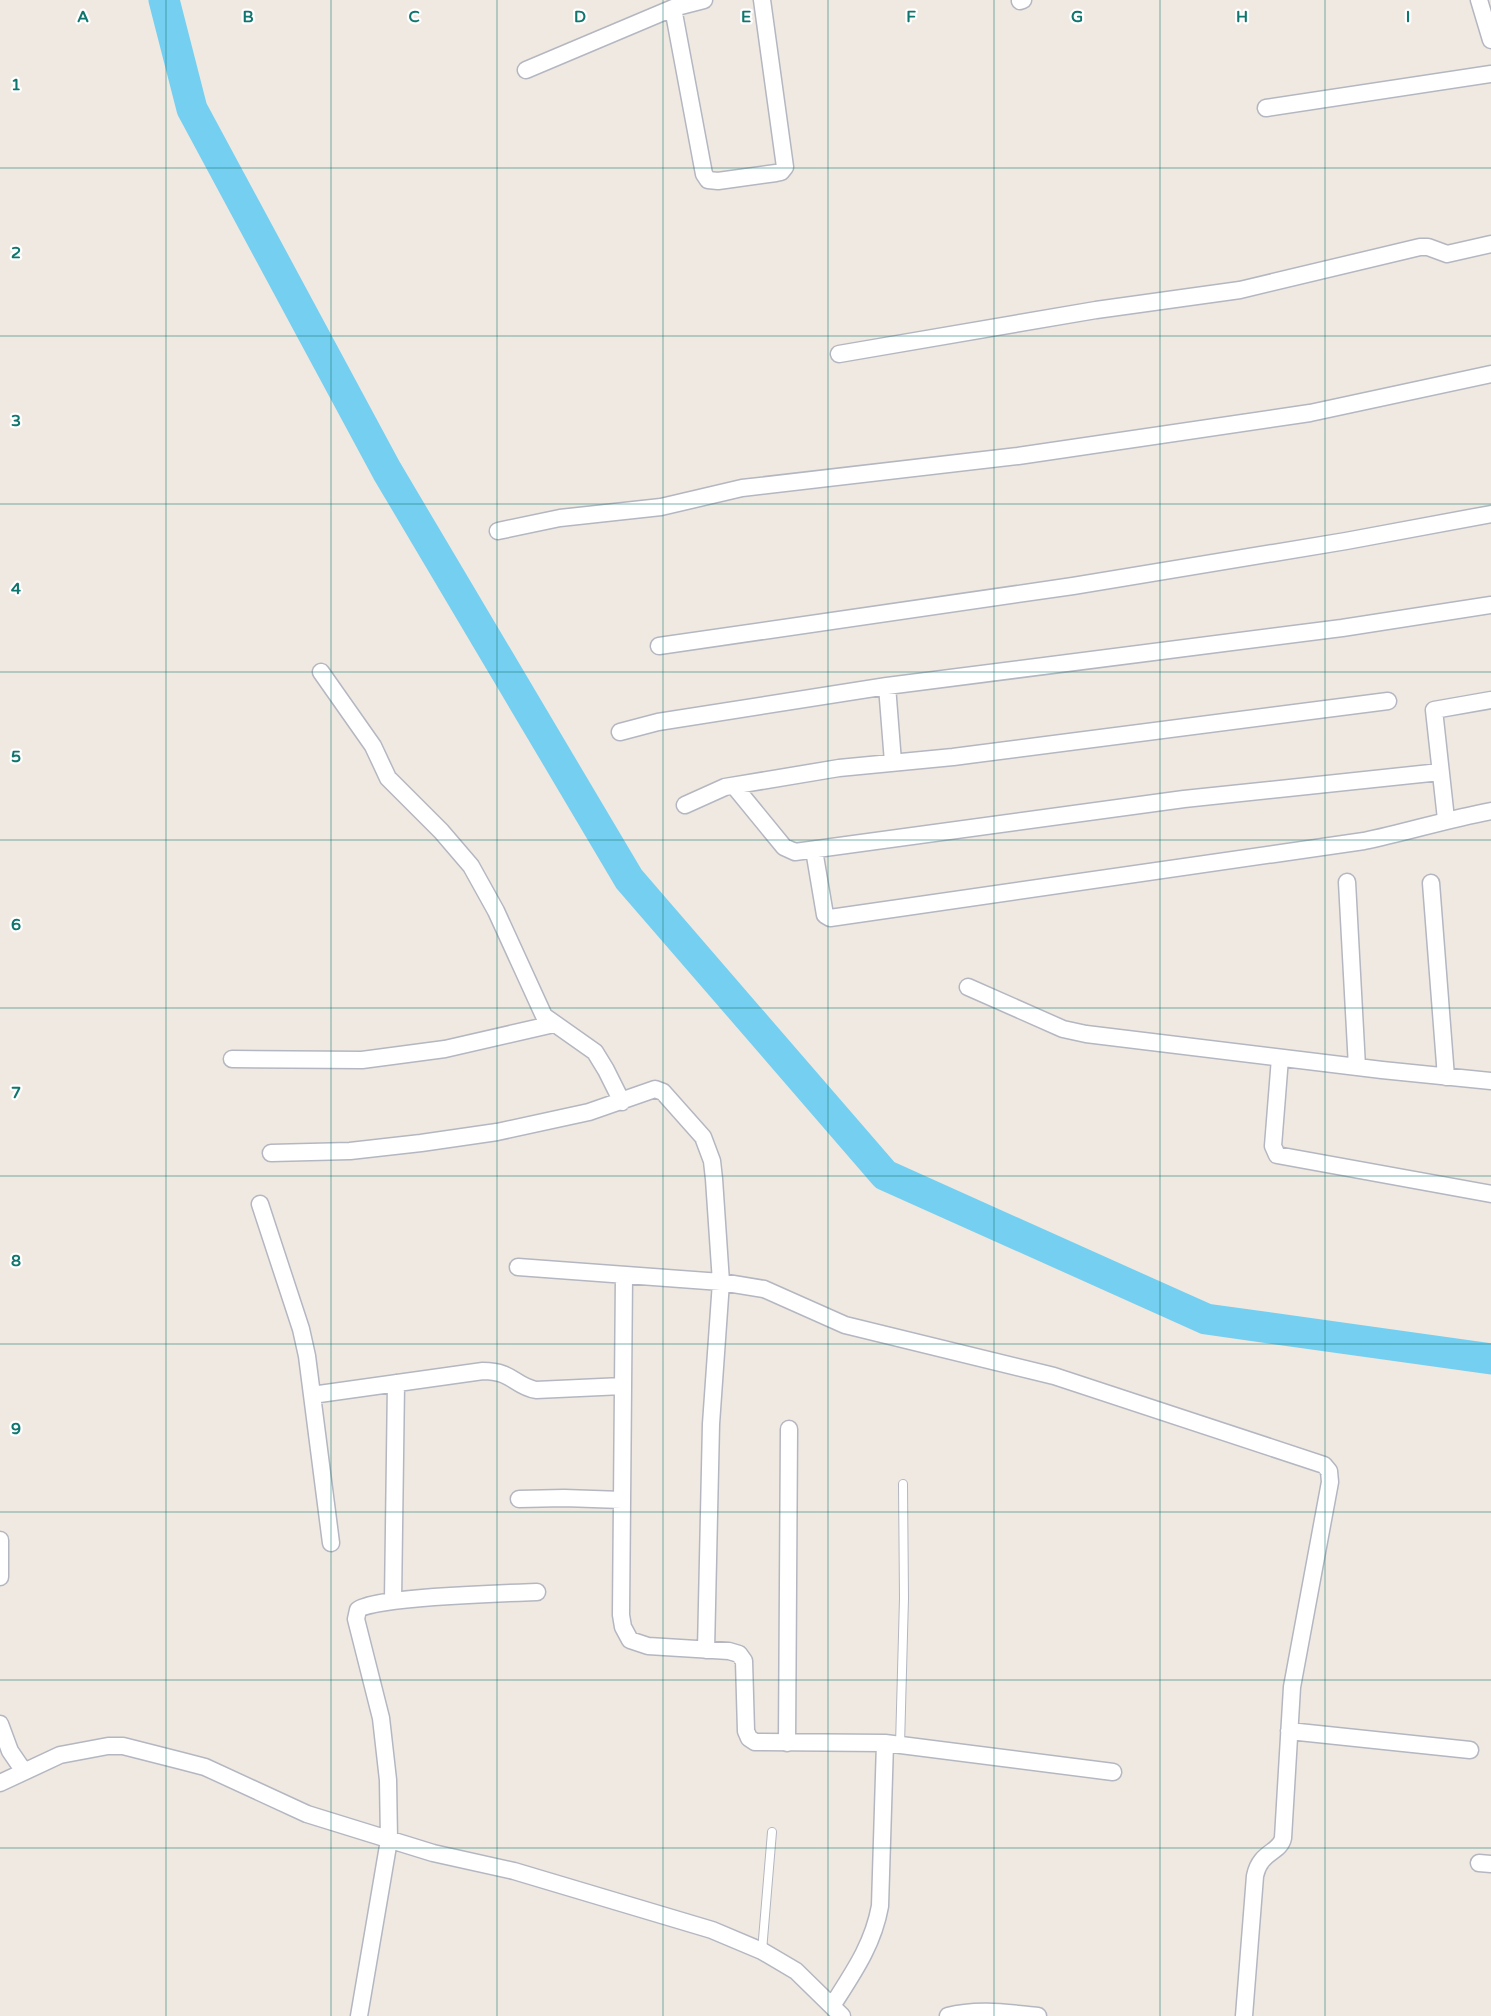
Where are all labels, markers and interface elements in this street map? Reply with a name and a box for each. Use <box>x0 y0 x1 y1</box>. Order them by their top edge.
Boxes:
text: A <box>77 7 89 27</box>
text: B <box>242 7 254 27</box>
text: C <box>408 7 420 27</box>
text: D <box>574 7 586 27</box>
text: E <box>741 7 751 27</box>
text: F <box>906 7 916 27</box>
text: G <box>1071 7 1083 27</box>
text: H <box>1236 7 1248 27</box>
text: I <box>1406 7 1410 27</box>
text: 1 <box>11 75 21 95</box>
text: 2 <box>11 243 21 263</box>
text: 3 <box>11 411 21 431</box>
text: 4 <box>11 579 21 599</box>
text: 5 <box>11 747 21 767</box>
text: 6 <box>11 915 21 935</box>
text: 7 <box>11 1083 21 1103</box>
text: 8 <box>11 1251 21 1271</box>
text: 9 <box>11 1419 21 1439</box>

